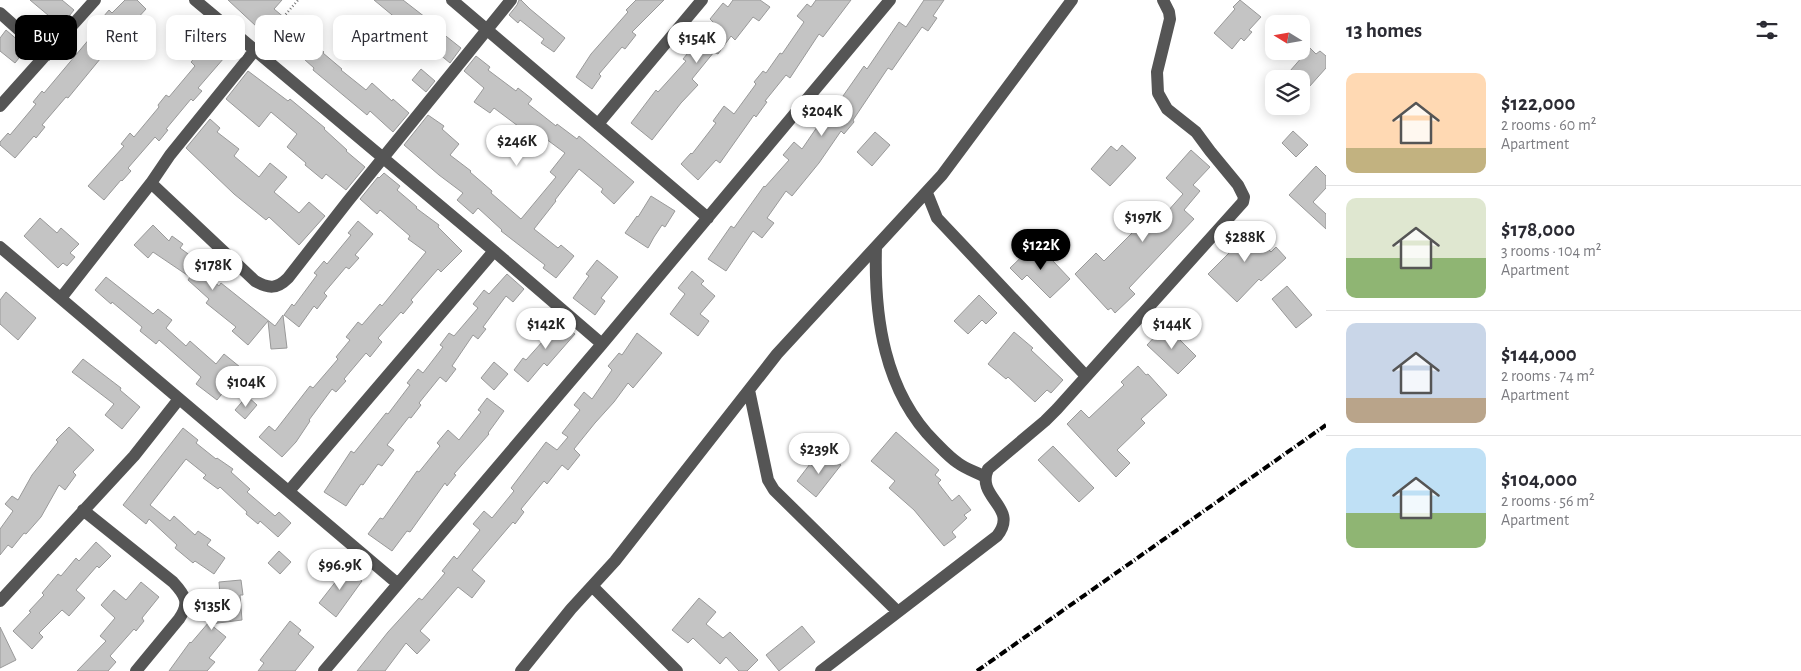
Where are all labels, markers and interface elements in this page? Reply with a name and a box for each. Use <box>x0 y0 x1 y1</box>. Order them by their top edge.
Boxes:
chip: Buy <box>15 15 77 60</box>
chip: Rent <box>87 15 156 60</box>
chip: Filters <box>166 15 245 60</box>
chip: New <box>255 15 323 60</box>
chip: Apartment <box>333 15 446 60</box>
north arrow <box>1265 15 1310 60</box>
map controls <box>1265 15 1310 115</box>
icon: filters <box>1753 16 1781 44</box>
text: 13 homes <box>1346 20 1422 41</box>
pin: $154K <box>662 22 732 64</box>
text: $154K <box>678 30 716 46</box>
button: layers <box>1265 70 1310 115</box>
icon: home <box>1386 93 1446 153</box>
text: $122,000 <box>1501 93 1575 114</box>
pin: $204K <box>787 94 857 137</box>
text: $204K <box>802 103 842 119</box>
text: 2 rooms · 60 m² <box>1501 117 1596 133</box>
pin: $246K <box>482 124 552 167</box>
text: $246K <box>497 133 537 149</box>
text: Apartment <box>1501 136 1569 152</box>
pin: $197K <box>1108 200 1178 243</box>
text: $197K <box>1125 209 1161 225</box>
icon: home <box>1386 218 1446 278</box>
text: $178,000 <box>1501 219 1575 240</box>
pin: $288K <box>1210 220 1280 263</box>
pin: $122K <box>1006 228 1076 271</box>
text: $288K <box>1225 229 1265 245</box>
text: $122K <box>1022 237 1060 253</box>
text: 3 rooms · 104 m² <box>1501 243 1601 259</box>
pin: $178K <box>178 248 248 291</box>
text: $178K <box>194 257 232 273</box>
text: Apartment <box>1501 262 1569 278</box>
pin: $142K <box>511 308 581 350</box>
pin: $144K <box>1137 308 1207 350</box>
text: $142K <box>527 316 565 332</box>
text: $144K <box>1153 316 1191 332</box>
icon: home <box>1386 343 1446 403</box>
text: $144,000 <box>1501 344 1577 365</box>
pin: $104K <box>211 366 281 408</box>
text: 2 rooms · 74 m² <box>1501 368 1595 384</box>
text: $104K <box>227 374 265 390</box>
text: Apartment <box>1501 387 1569 403</box>
pin: $239K <box>784 432 854 475</box>
text: $239K <box>800 441 838 457</box>
icon: home <box>1386 468 1446 528</box>
text: $104,000 <box>1501 469 1577 490</box>
text: 2 rooms · 56 m² <box>1501 493 1595 509</box>
text: Apartment <box>1501 512 1569 528</box>
pin: $96.9K <box>299 548 381 591</box>
text: $96.9K <box>318 557 362 573</box>
pin: $135K <box>177 588 247 631</box>
text: $135K <box>194 597 230 613</box>

